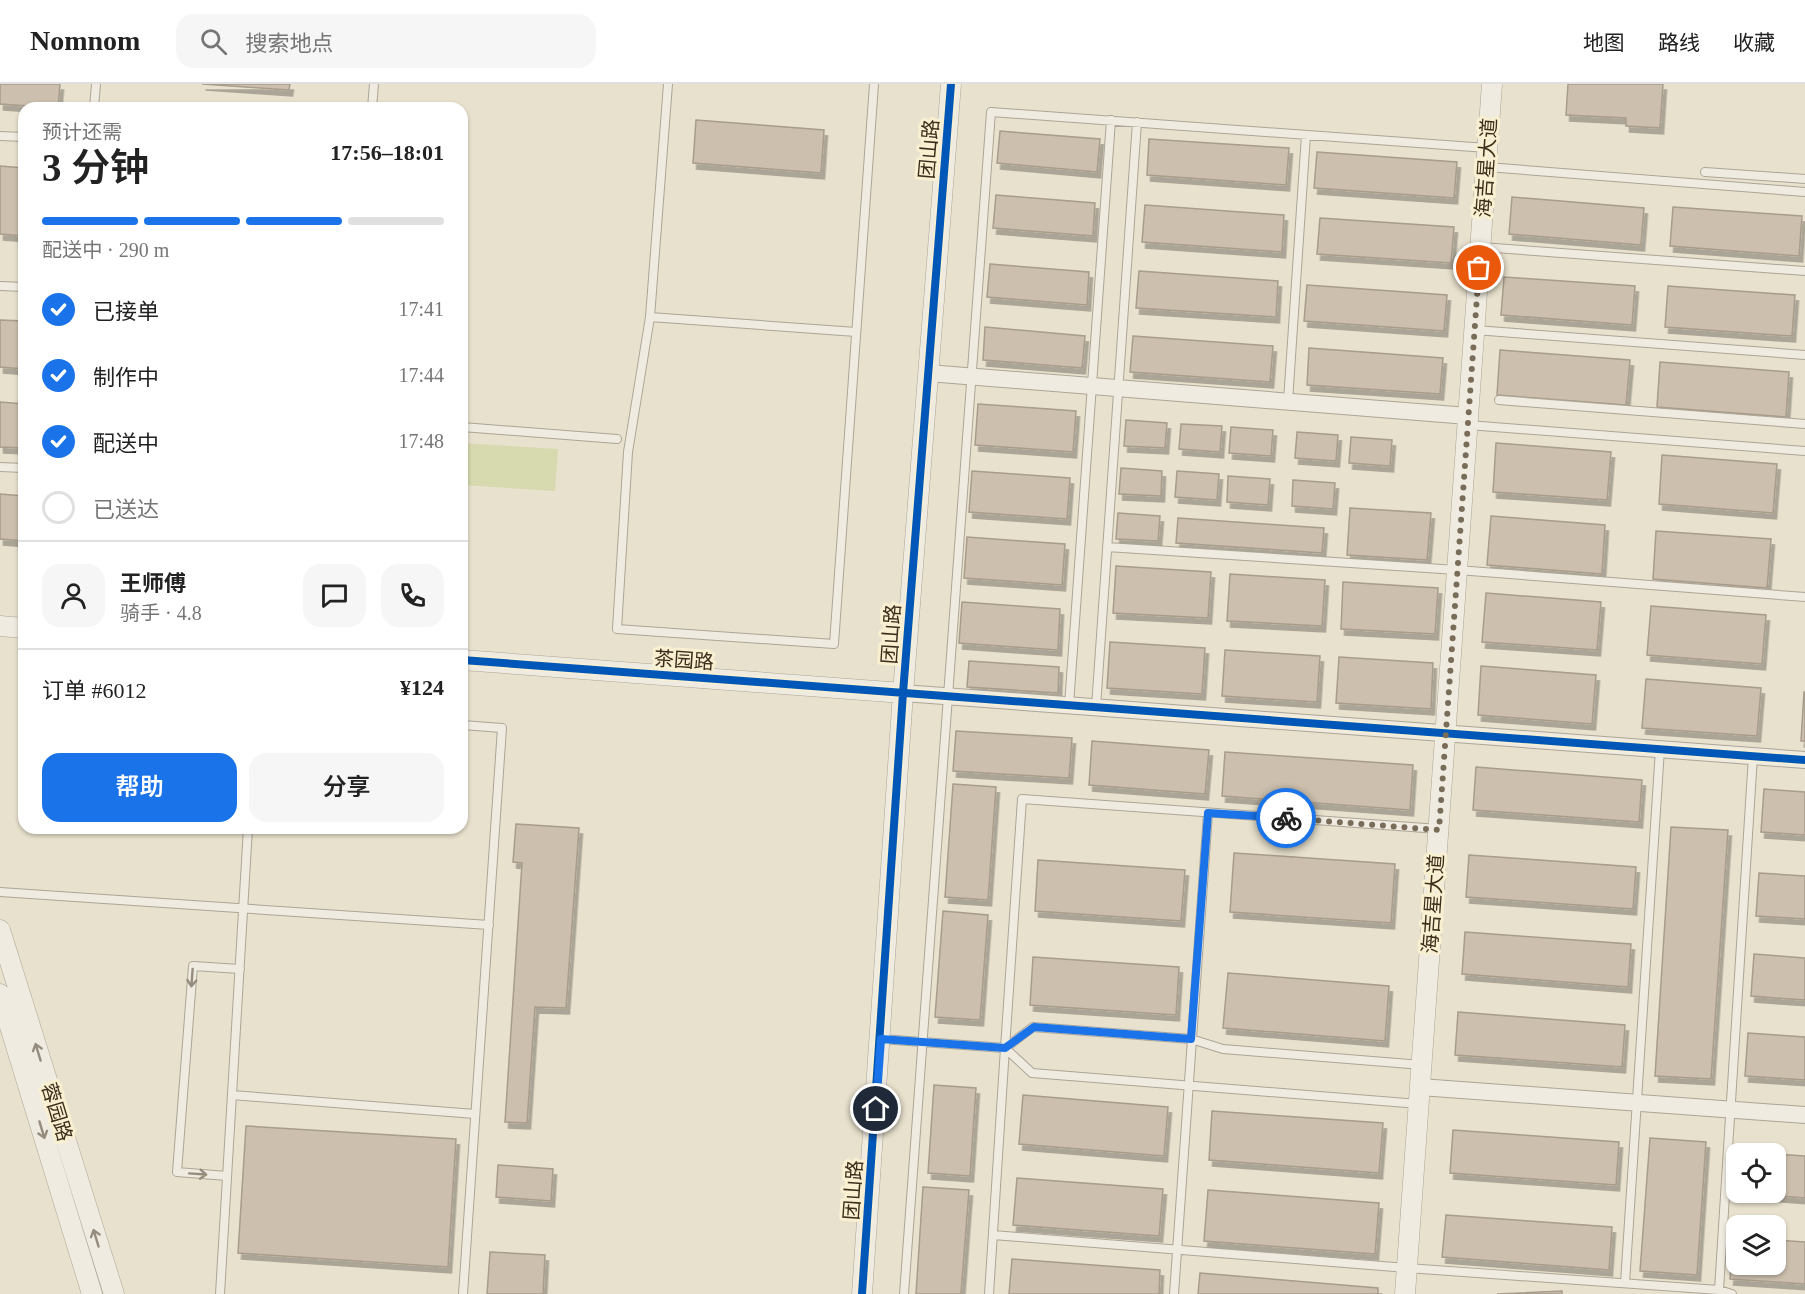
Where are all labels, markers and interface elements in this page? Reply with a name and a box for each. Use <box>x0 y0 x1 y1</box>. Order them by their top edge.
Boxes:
search box <box>176 14 596 68</box>
text: Nomnom <box>30 25 140 56</box>
icon: search <box>197 25 230 58</box>
text: 搜索地点 <box>245 31 333 56</box>
text: 地图 <box>1583 31 1625 55</box>
text: 路线 <box>1658 31 1700 55</box>
text: 收藏 <box>1733 31 1775 55</box>
street label: 海吉星大道 <box>1472 117 1500 219</box>
street label: 团山路 <box>915 118 943 180</box>
text: 预计还需 <box>42 121 122 143</box>
text: 17:56–18:01 <box>330 140 444 165</box>
text: 3 分钟 <box>42 146 149 189</box>
text: 配送中 · 290 m <box>42 239 169 261</box>
pin <box>1453 242 1504 293</box>
icon: bag <box>1462 251 1495 284</box>
icon: check <box>42 293 75 326</box>
text: 17:41 <box>398 298 444 320</box>
text: 已接单 <box>93 299 159 324</box>
icon: check <box>42 359 75 392</box>
text: 17:44 <box>398 364 444 386</box>
text: 制作中 <box>93 365 159 390</box>
icon: check <box>42 425 75 458</box>
text: 17:48 <box>398 430 444 452</box>
text: 配送中 <box>93 431 159 456</box>
text: 已送达 <box>93 497 159 522</box>
button: person <box>42 564 105 627</box>
button: chat <box>303 564 366 627</box>
button: phone <box>381 564 444 627</box>
text: 王师傅 <box>120 571 186 596</box>
text: 骑手 · 4.8 <box>120 602 202 624</box>
street label: 团山路 <box>878 603 904 665</box>
street label: 茶园路 <box>653 647 715 673</box>
text: ¥124 <box>400 675 444 700</box>
text: 订单 #6012 <box>42 678 147 703</box>
button: 帮助 <box>42 753 237 822</box>
button: 分享 <box>249 753 444 822</box>
courier <box>1256 788 1316 848</box>
icon: bike <box>1270 802 1303 835</box>
street label: 海吉星大道 <box>1419 853 1447 955</box>
one-way arrow <box>186 967 197 987</box>
one-way arrow <box>32 1043 43 1062</box>
street label: 蓉园路 <box>38 1080 76 1144</box>
pin <box>850 1083 901 1134</box>
icon: home <box>859 1092 892 1125</box>
one-way arrow <box>37 1120 48 1139</box>
map controls <box>1726 1143 1786 1275</box>
button: locate <box>1726 1143 1786 1203</box>
street label: 团山路 <box>840 1159 866 1221</box>
one-way arrow <box>188 1168 208 1179</box>
button: layers <box>1726 1215 1786 1275</box>
one-way arrow <box>90 1229 101 1248</box>

